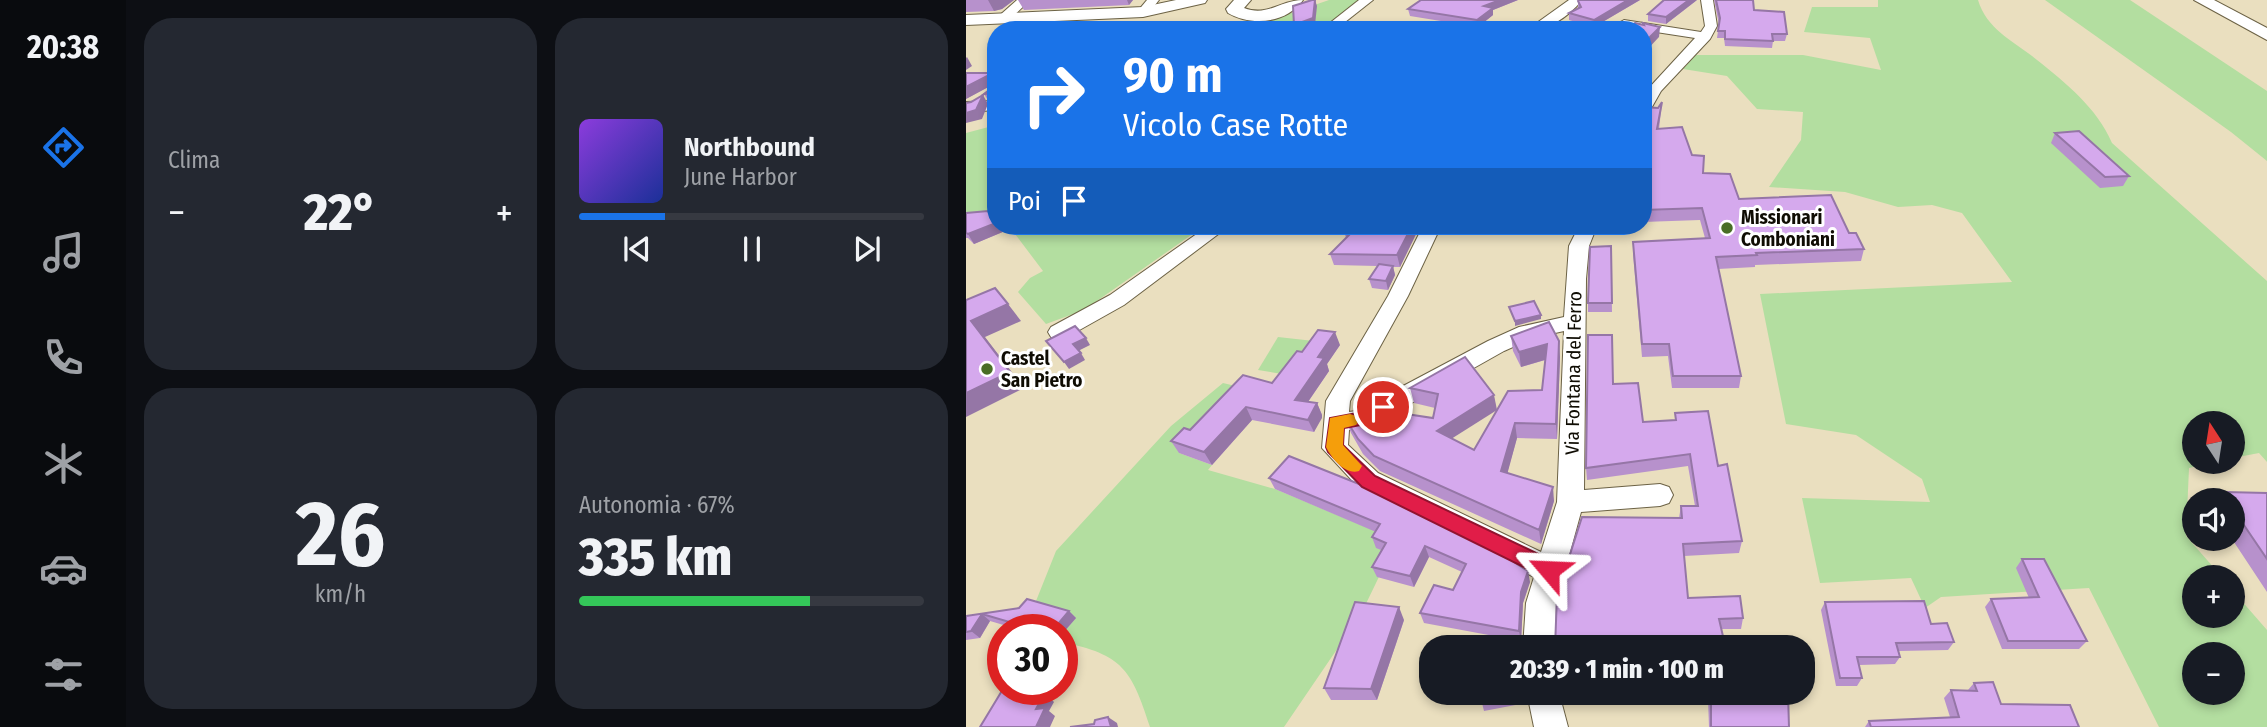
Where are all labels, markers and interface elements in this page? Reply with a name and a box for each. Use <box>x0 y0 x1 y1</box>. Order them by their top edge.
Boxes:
text: 20:38 <box>27 28 99 66</box>
text: 90 m <box>1123 46 1223 105</box>
icon: right <box>1008 49 1099 140</box>
text: Vicolo Case Rotte <box>1123 106 1348 144</box>
icon: directions <box>39 123 88 172</box>
text: Northbound <box>684 132 815 163</box>
text: Clima <box>168 146 220 174</box>
text: June Harbor <box>684 163 797 191</box>
text: 22° <box>304 181 377 244</box>
icon: arrive <box>1055 182 1093 220</box>
text: Poi <box>1008 186 1041 217</box>
text: − <box>168 190 185 236</box>
text: + <box>496 190 513 236</box>
place label: Missionari Comboniani <box>1741 206 1835 251</box>
marker: Missionari Comboniani <box>1719 220 1735 236</box>
icon: music <box>39 228 88 277</box>
icon: previous <box>618 230 656 268</box>
icon: pause <box>733 230 771 268</box>
icon: next <box>848 230 886 268</box>
street label: Via Fontana del Ferro <box>1561 291 1586 455</box>
icon: phone <box>39 333 88 382</box>
place label: Castel San Pietro <box>1001 347 1082 392</box>
marker: Castel San Pietro <box>979 361 995 377</box>
pin <box>1353 377 1413 437</box>
icon: arrive <box>1364 388 1402 426</box>
north arrow <box>2182 411 2245 474</box>
map controls <box>2182 411 2245 705</box>
icon: climate <box>39 439 88 488</box>
text: 26 <box>296 480 385 589</box>
button: sound <box>2182 488 2245 551</box>
text: Autonomia · 67% <box>579 491 735 519</box>
text: 335 km <box>579 526 732 589</box>
position arrow <box>1512 533 1586 607</box>
icon: car <box>39 544 88 593</box>
button: + <box>2182 565 2245 628</box>
text: km/h <box>315 580 366 608</box>
speed limit sign: 30 <box>987 614 1078 705</box>
button: − <box>2182 642 2245 705</box>
icon: filters <box>39 650 88 699</box>
text: 20:39 · 1 min · 100 m <box>1510 654 1724 685</box>

